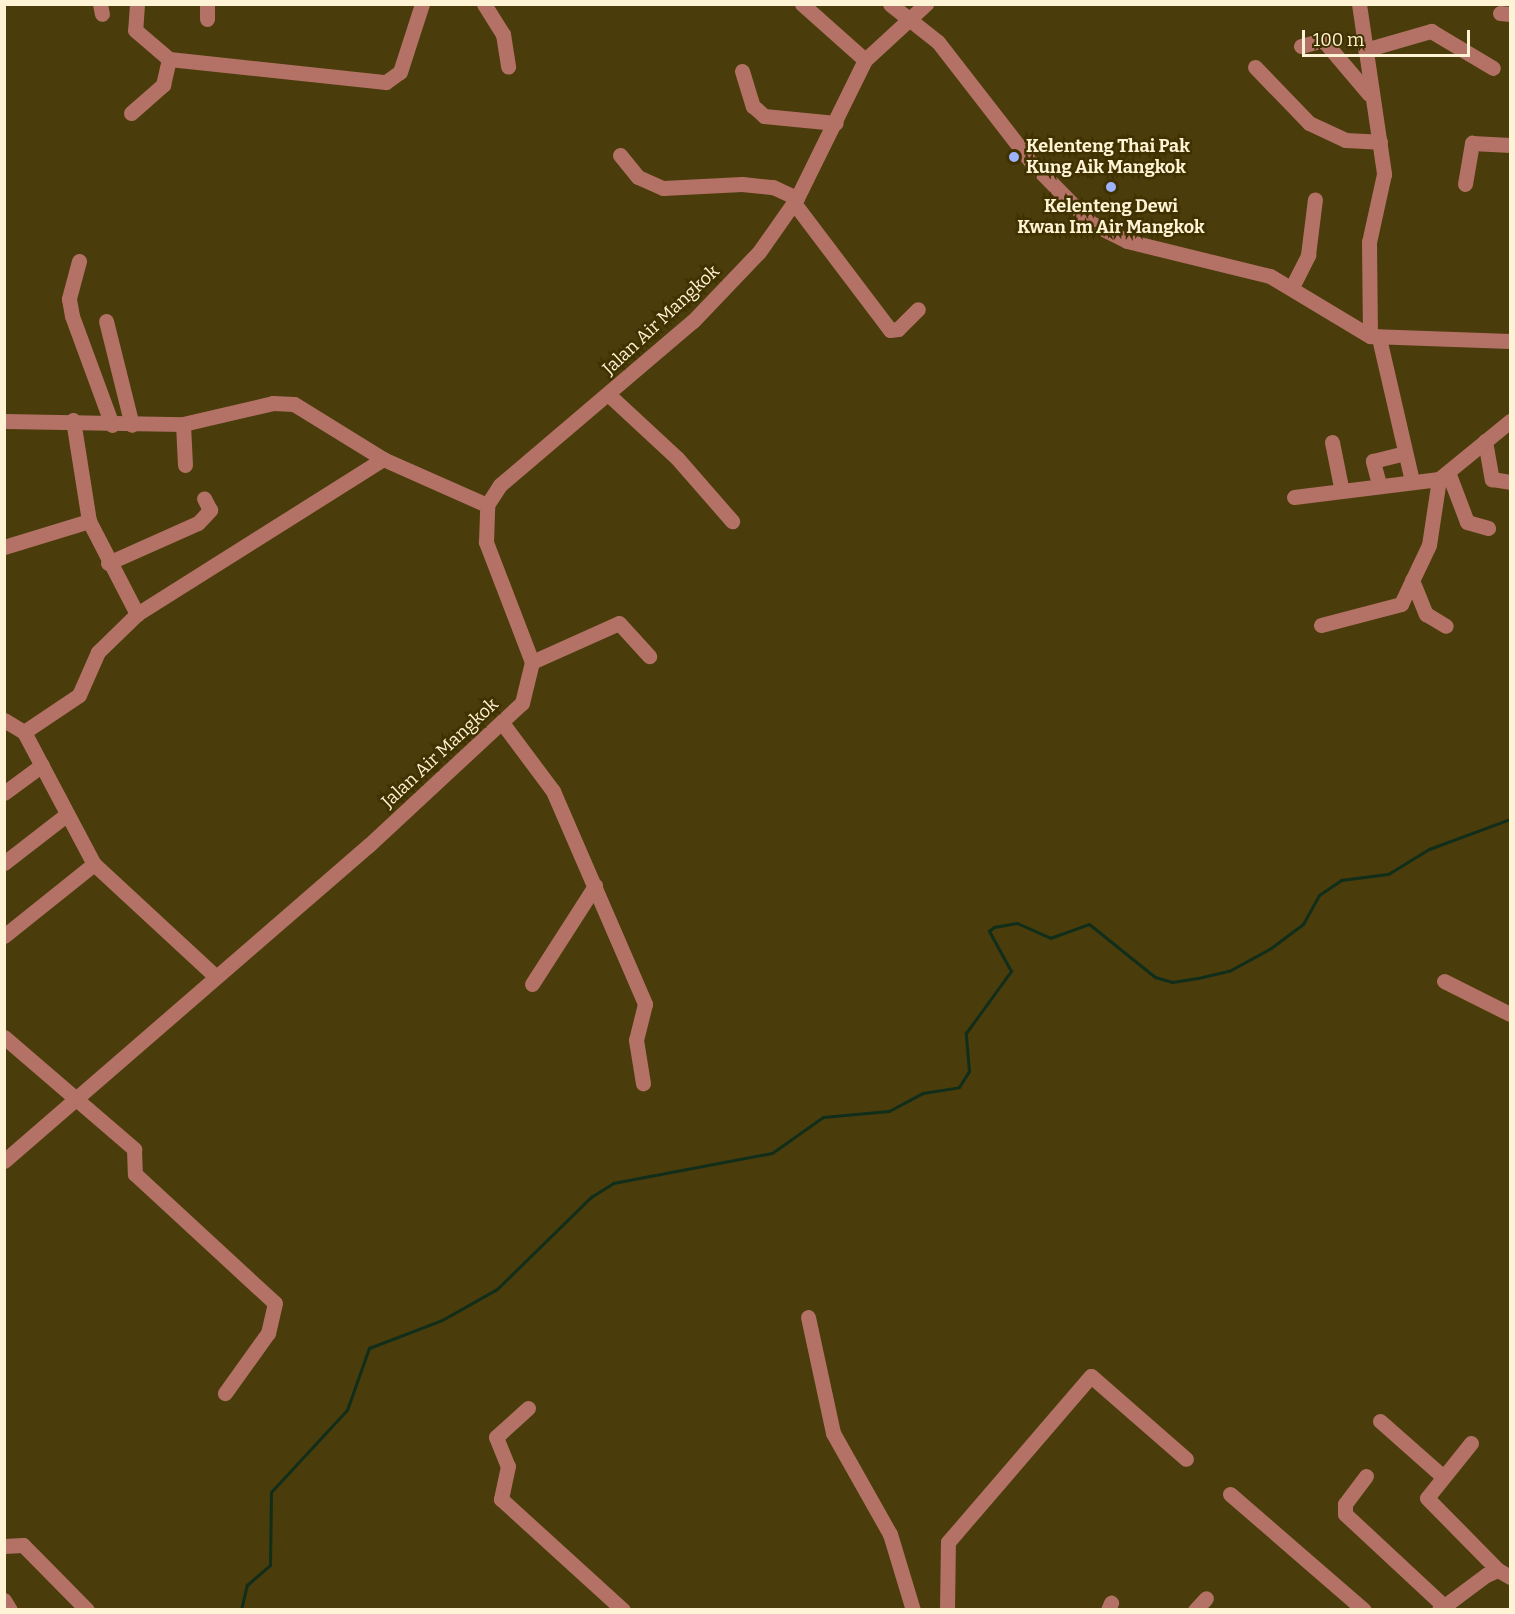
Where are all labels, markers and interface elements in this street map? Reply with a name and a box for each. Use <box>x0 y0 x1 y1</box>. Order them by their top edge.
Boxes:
scale bar <box>1305 18 1473 56</box>
text: 100 m <box>1313 29 1364 51</box>
place label: Kelenteng Thai Pak Kung Aik Mangkok <box>1026 136 1190 178</box>
marker: Kelenteng Thai Pak Kung Aik Mangkok <box>1007 150 1021 164</box>
marker: Kelenteng Dewi Kwan Im Air Mangkok <box>1104 180 1118 194</box>
place label: Kelenteng Dewi Kwan Im Air Mangkok <box>1017 196 1205 238</box>
street label: Jalan Air Mangkok <box>598 260 724 380</box>
street label: Jalan Air Mangkok <box>377 693 503 813</box>

